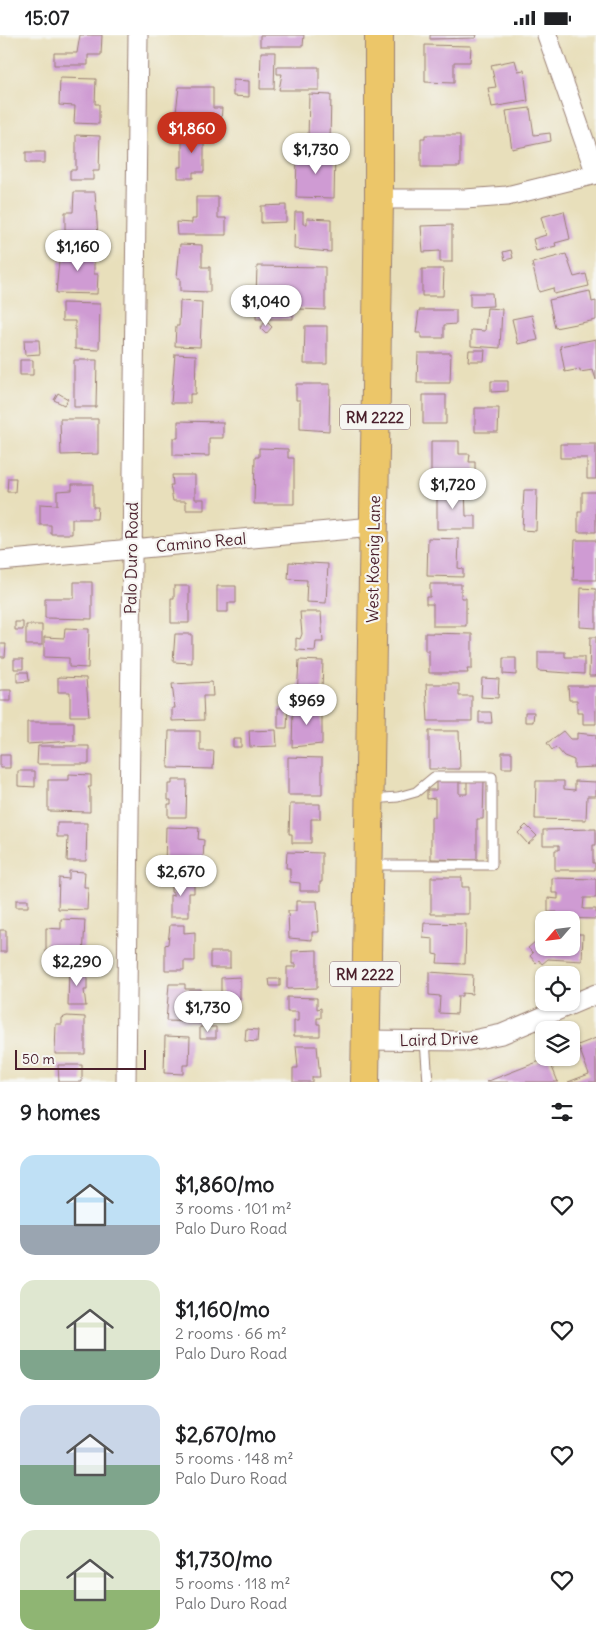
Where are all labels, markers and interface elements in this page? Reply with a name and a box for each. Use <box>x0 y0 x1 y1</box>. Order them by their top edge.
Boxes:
text: 15:07 <box>25 6 69 30</box>
pin: $1,860 <box>151 111 233 154</box>
text: $1,860 <box>168 118 216 138</box>
pin: $1,730 <box>275 133 357 175</box>
text: $1,730 <box>293 139 339 159</box>
pin: $1,160 <box>37 229 119 272</box>
text: $1,160 <box>56 236 100 256</box>
pin: $1,040 <box>225 285 307 327</box>
text: $1,040 <box>242 291 290 311</box>
road number: RM 2222 <box>340 405 410 429</box>
pin: $1,720 <box>412 467 494 510</box>
text: $1,720 <box>430 474 476 494</box>
street label: West Koenig Lane <box>362 495 384 623</box>
street label: Palo Duro Road <box>120 502 142 614</box>
street label: Camino Real <box>155 528 247 556</box>
pin: $969 <box>277 683 337 726</box>
text: $969 <box>289 690 325 710</box>
pin: $2,670 <box>140 855 222 897</box>
text: $2,670 <box>157 861 205 881</box>
north arrow <box>535 911 580 956</box>
map controls <box>535 911 580 1066</box>
pin: $2,290 <box>36 945 118 987</box>
text: $2,290 <box>52 951 102 971</box>
road number: RM 2222 <box>330 961 400 987</box>
button: locate <box>535 966 580 1011</box>
pin: $1,730 <box>167 991 249 1033</box>
text: $1,730 <box>185 997 231 1017</box>
button: layers <box>535 1021 580 1066</box>
street label: Laird Drive <box>399 1028 479 1050</box>
scale bar <box>15 1047 146 1070</box>
text: 50 m <box>22 1050 55 1068</box>
icon: filters <box>548 1098 576 1126</box>
text: 9 homes <box>20 1099 100 1126</box>
text: $1,860/mo <box>175 1171 274 1198</box>
icon: home <box>60 1175 120 1235</box>
icon: heart <box>548 1191 576 1219</box>
text: 3 rooms · 101 m² <box>175 1198 292 1218</box>
text: Palo Duro Road <box>175 1218 287 1238</box>
text: $1,160/mo <box>175 1296 270 1323</box>
icon: home <box>60 1300 120 1360</box>
icon: heart <box>548 1316 576 1344</box>
text: 2 rooms · 66 m² <box>175 1323 287 1343</box>
text: Palo Duro Road <box>175 1343 287 1363</box>
text: $2,670/mo <box>175 1421 276 1448</box>
icon: home <box>60 1425 120 1485</box>
icon: heart <box>548 1441 576 1469</box>
text: 5 rooms · 148 m² <box>175 1448 294 1468</box>
text: Palo Duro Road <box>175 1468 287 1488</box>
text: $1,730/mo <box>175 1546 272 1573</box>
icon: home <box>60 1550 120 1610</box>
icon: heart <box>548 1566 576 1594</box>
text: 5 rooms · 118 m² <box>175 1573 291 1593</box>
text: Palo Duro Road <box>175 1593 287 1613</box>

